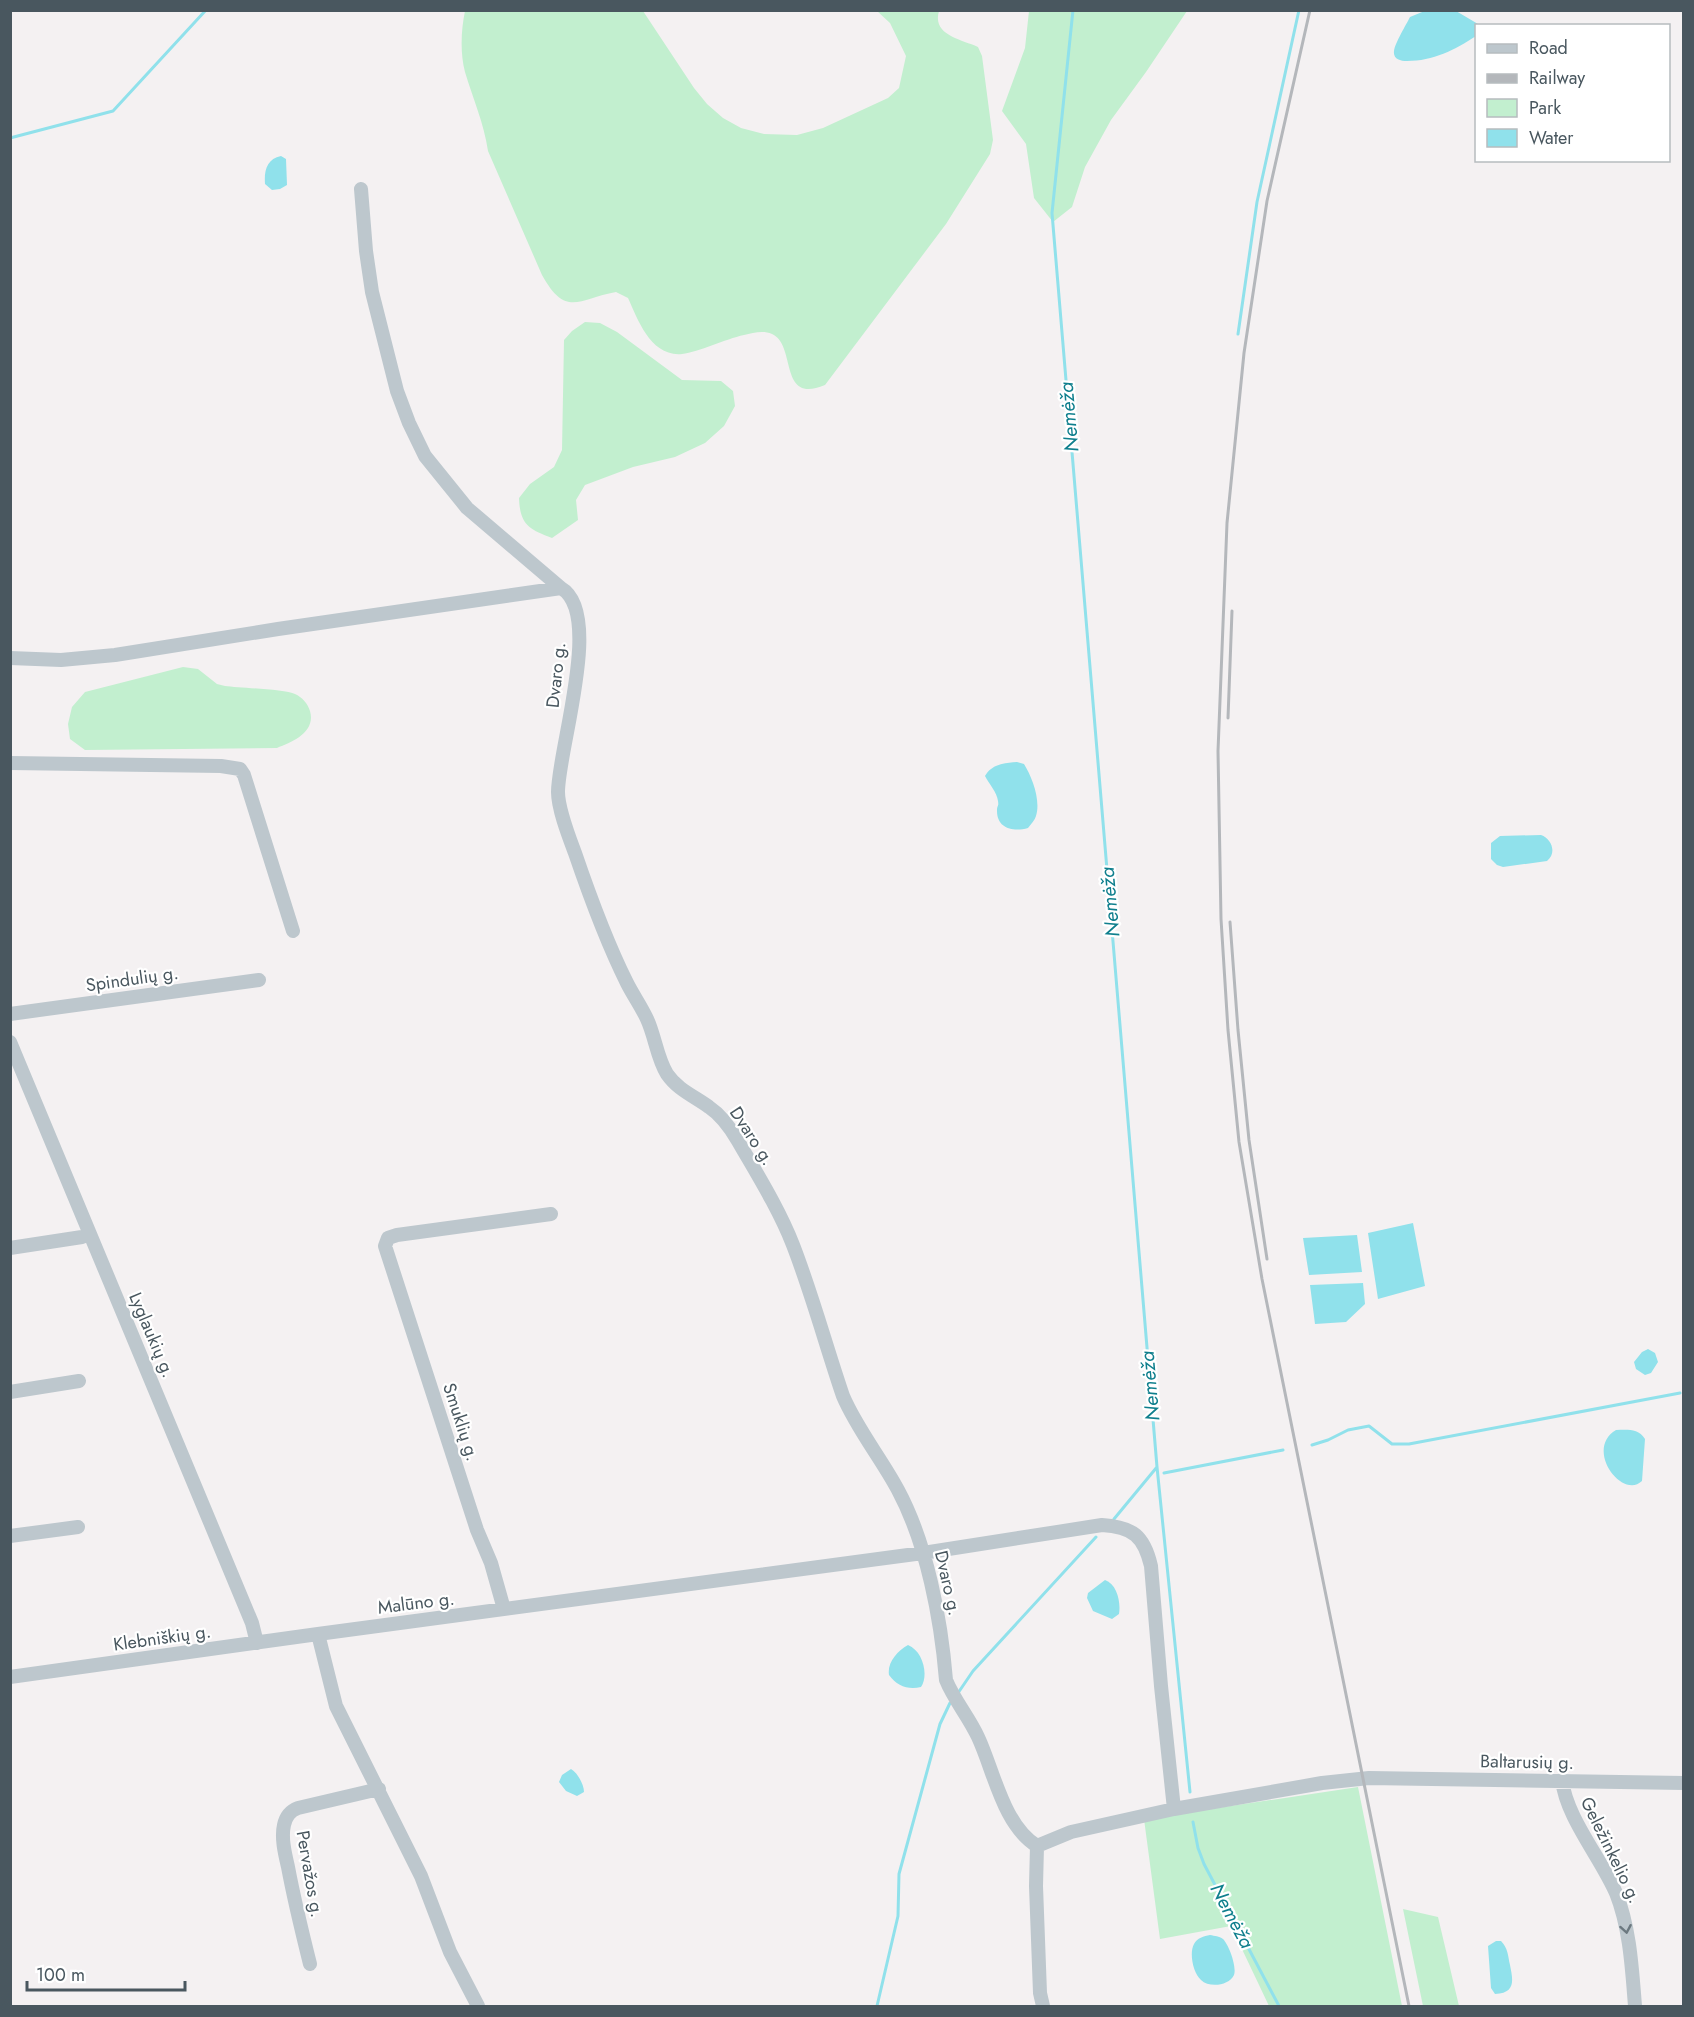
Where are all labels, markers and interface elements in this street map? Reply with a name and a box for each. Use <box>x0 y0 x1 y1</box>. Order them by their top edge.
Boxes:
legend <box>1475 24 1670 162</box>
text: Road <box>1529 35 1568 61</box>
text: Railway <box>1529 65 1585 91</box>
text: Park <box>1529 95 1561 121</box>
text: Water <box>1529 125 1574 151</box>
water label: Nemėža <box>1051 381 1087 453</box>
street label: Dvaro g. <box>540 641 572 709</box>
water label: Nemėža <box>1092 866 1128 938</box>
street label: Spindulių g. <box>84 960 180 998</box>
street label: Dvaro g. <box>723 1101 781 1171</box>
street label: Lyglaukių g. <box>122 1288 182 1382</box>
water label: Nemėža <box>1132 1350 1168 1422</box>
street label: Smuklių g. <box>436 1380 486 1464</box>
street label: Dvaro g. <box>928 1548 968 1618</box>
street label: Malūno g. <box>376 1585 456 1621</box>
street label: Klebniškių g. <box>111 1618 213 1658</box>
street label: Baltarusių g. <box>1480 1748 1574 1776</box>
street label: Geležinkelio g. <box>1574 1792 1648 1908</box>
street label: Pervažos g. <box>290 1828 330 1920</box>
water label: Nemėža <box>1203 1878 1261 1954</box>
one-way arrow <box>1619 1924 1632 1934</box>
scale bar <box>27 1954 184 1992</box>
text: 100 m <box>36 1962 85 1988</box>

